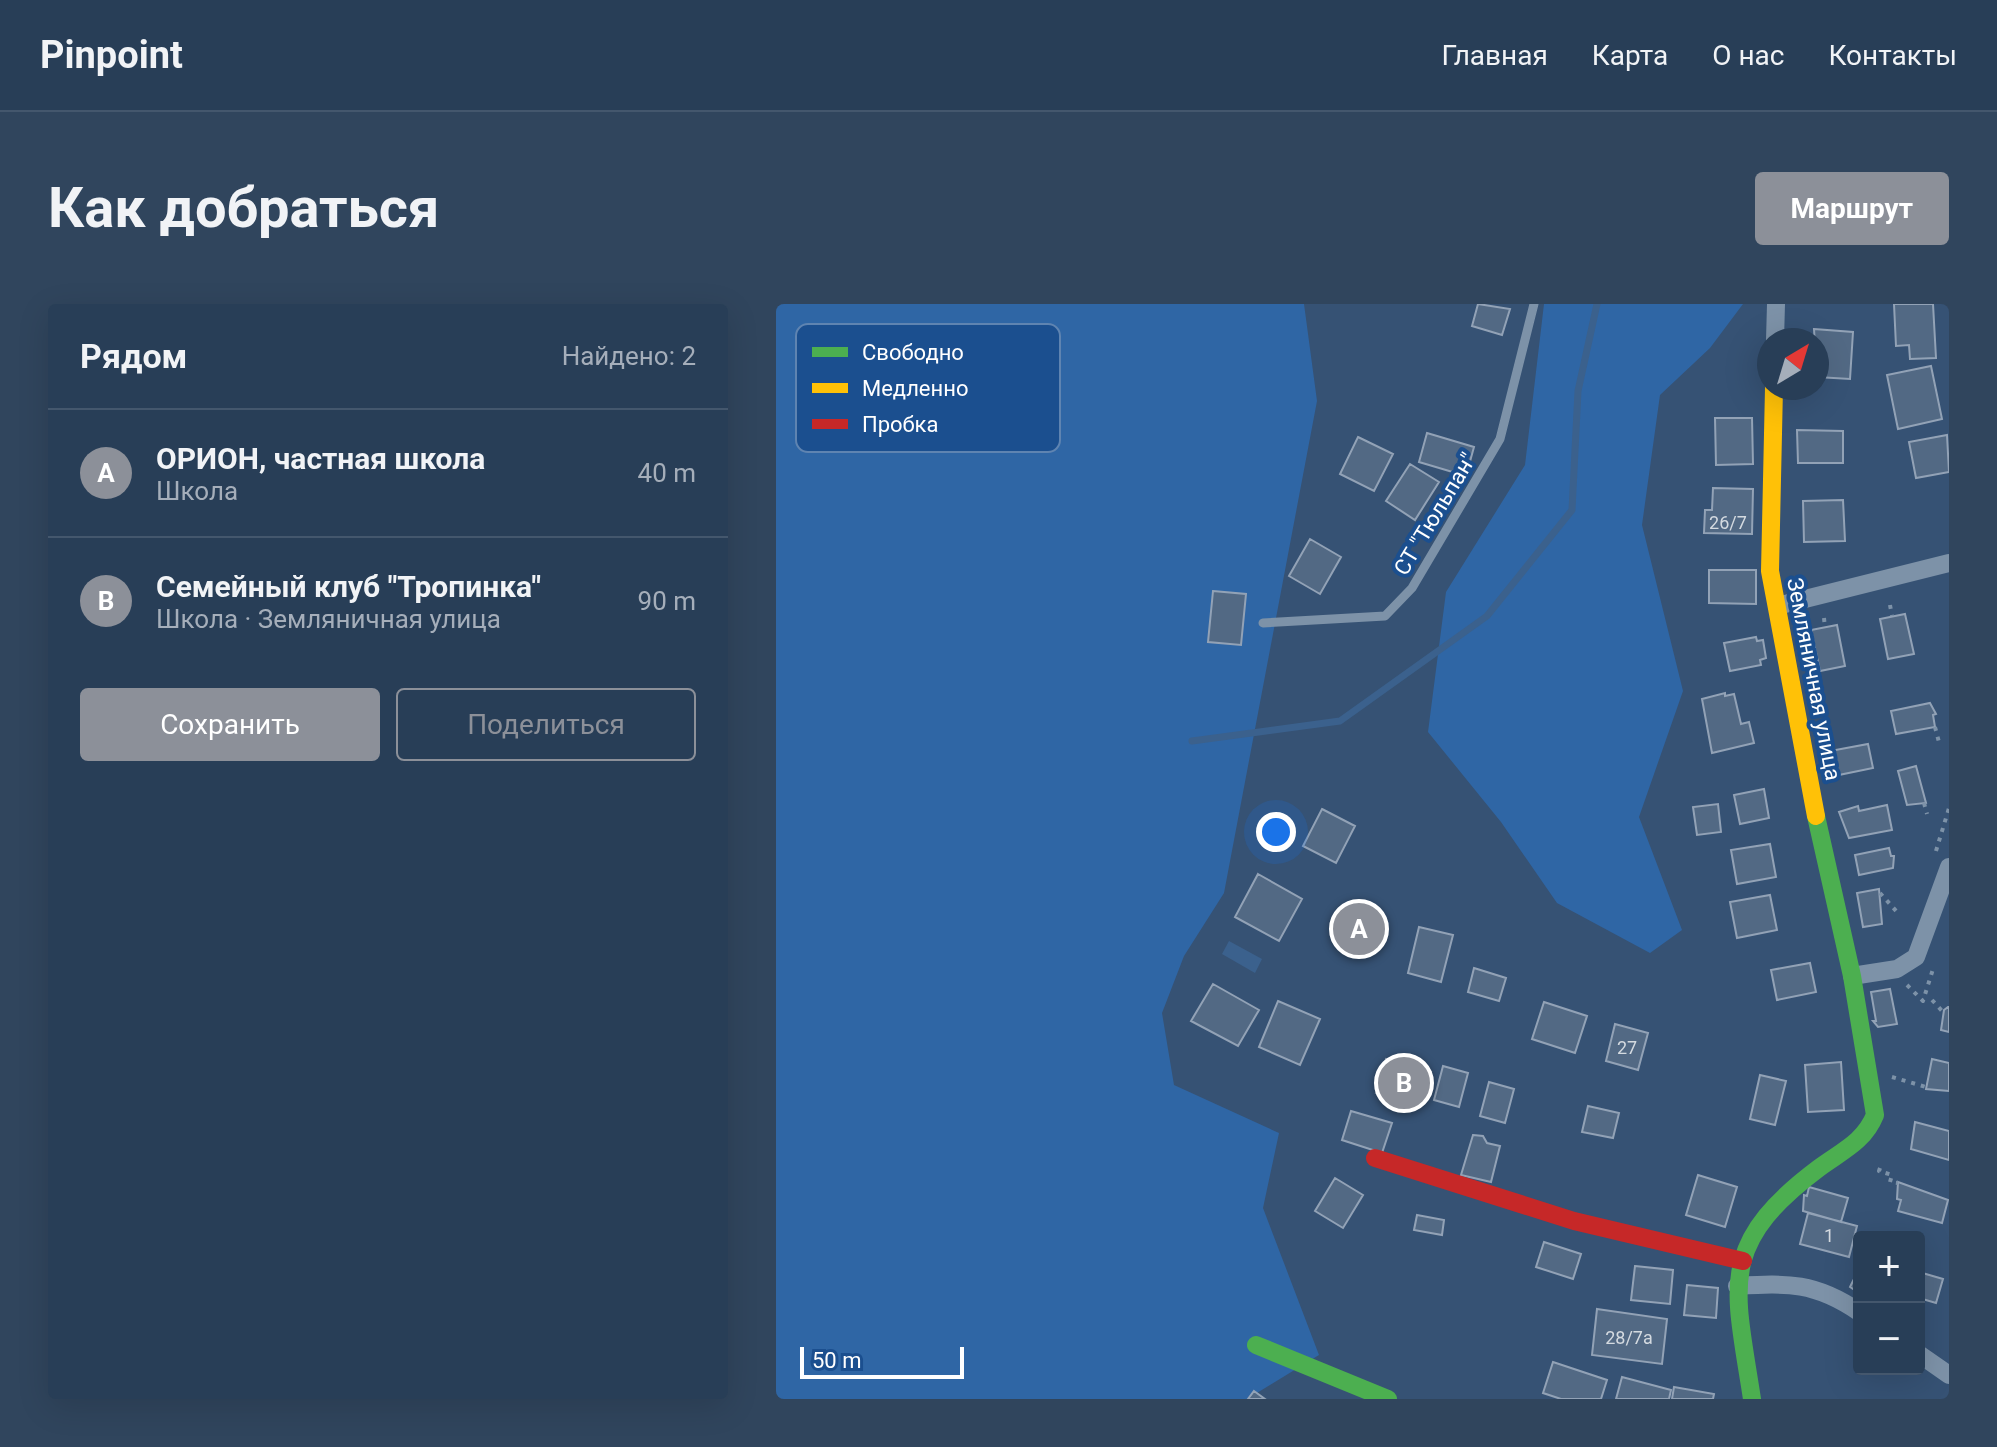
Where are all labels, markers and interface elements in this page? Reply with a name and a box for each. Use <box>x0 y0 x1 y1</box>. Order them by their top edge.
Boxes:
text: Pinpoint <box>40 33 183 77</box>
text: Главная <box>1441 39 1548 72</box>
text: Карта <box>1592 39 1668 72</box>
text: О нас <box>1712 39 1784 72</box>
text: Контакты <box>1828 39 1957 72</box>
button: Маршрут <box>1755 172 1949 245</box>
text: Как добраться <box>48 175 439 241</box>
legend <box>796 324 1060 452</box>
north arrow <box>1757 328 1829 400</box>
text: Рядом <box>80 336 187 376</box>
text: Свободно <box>862 340 964 365</box>
text: Найдено: 2 <box>562 341 696 371</box>
text: Медленно <box>862 376 968 401</box>
text: Пробка <box>862 412 938 437</box>
text: ОРИОН, частная школа <box>156 441 485 476</box>
street label: СТ "Тюльпан" <box>1389 448 1481 580</box>
text: A <box>97 458 115 488</box>
text: 40 m <box>638 458 696 488</box>
text: Школа <box>156 476 238 506</box>
house number: 26/7 <box>1709 512 1747 533</box>
text: Семейный клуб "Тропинка" <box>156 569 541 604</box>
street label: Земляничная улица <box>1782 576 1846 782</box>
text: B <box>98 586 114 616</box>
text: 90 m <box>638 586 696 616</box>
text: Школа · Земляничная улица <box>156 604 501 634</box>
button: Сохранить <box>80 688 380 761</box>
button: Поделиться <box>396 688 696 761</box>
your location <box>1256 812 1296 852</box>
pin: A <box>1333 899 1385 959</box>
house number: 27 <box>1617 1037 1637 1058</box>
pin: B <box>1378 1053 1430 1113</box>
house number: 1 <box>1824 1225 1834 1246</box>
map controls <box>1853 1231 1925 1375</box>
button: + <box>1853 1231 1925 1303</box>
button: − <box>1853 1303 1925 1375</box>
house number: 28/7а <box>1605 1327 1653 1348</box>
scale bar <box>800 1343 964 1379</box>
text: 50 m <box>812 1348 861 1373</box>

